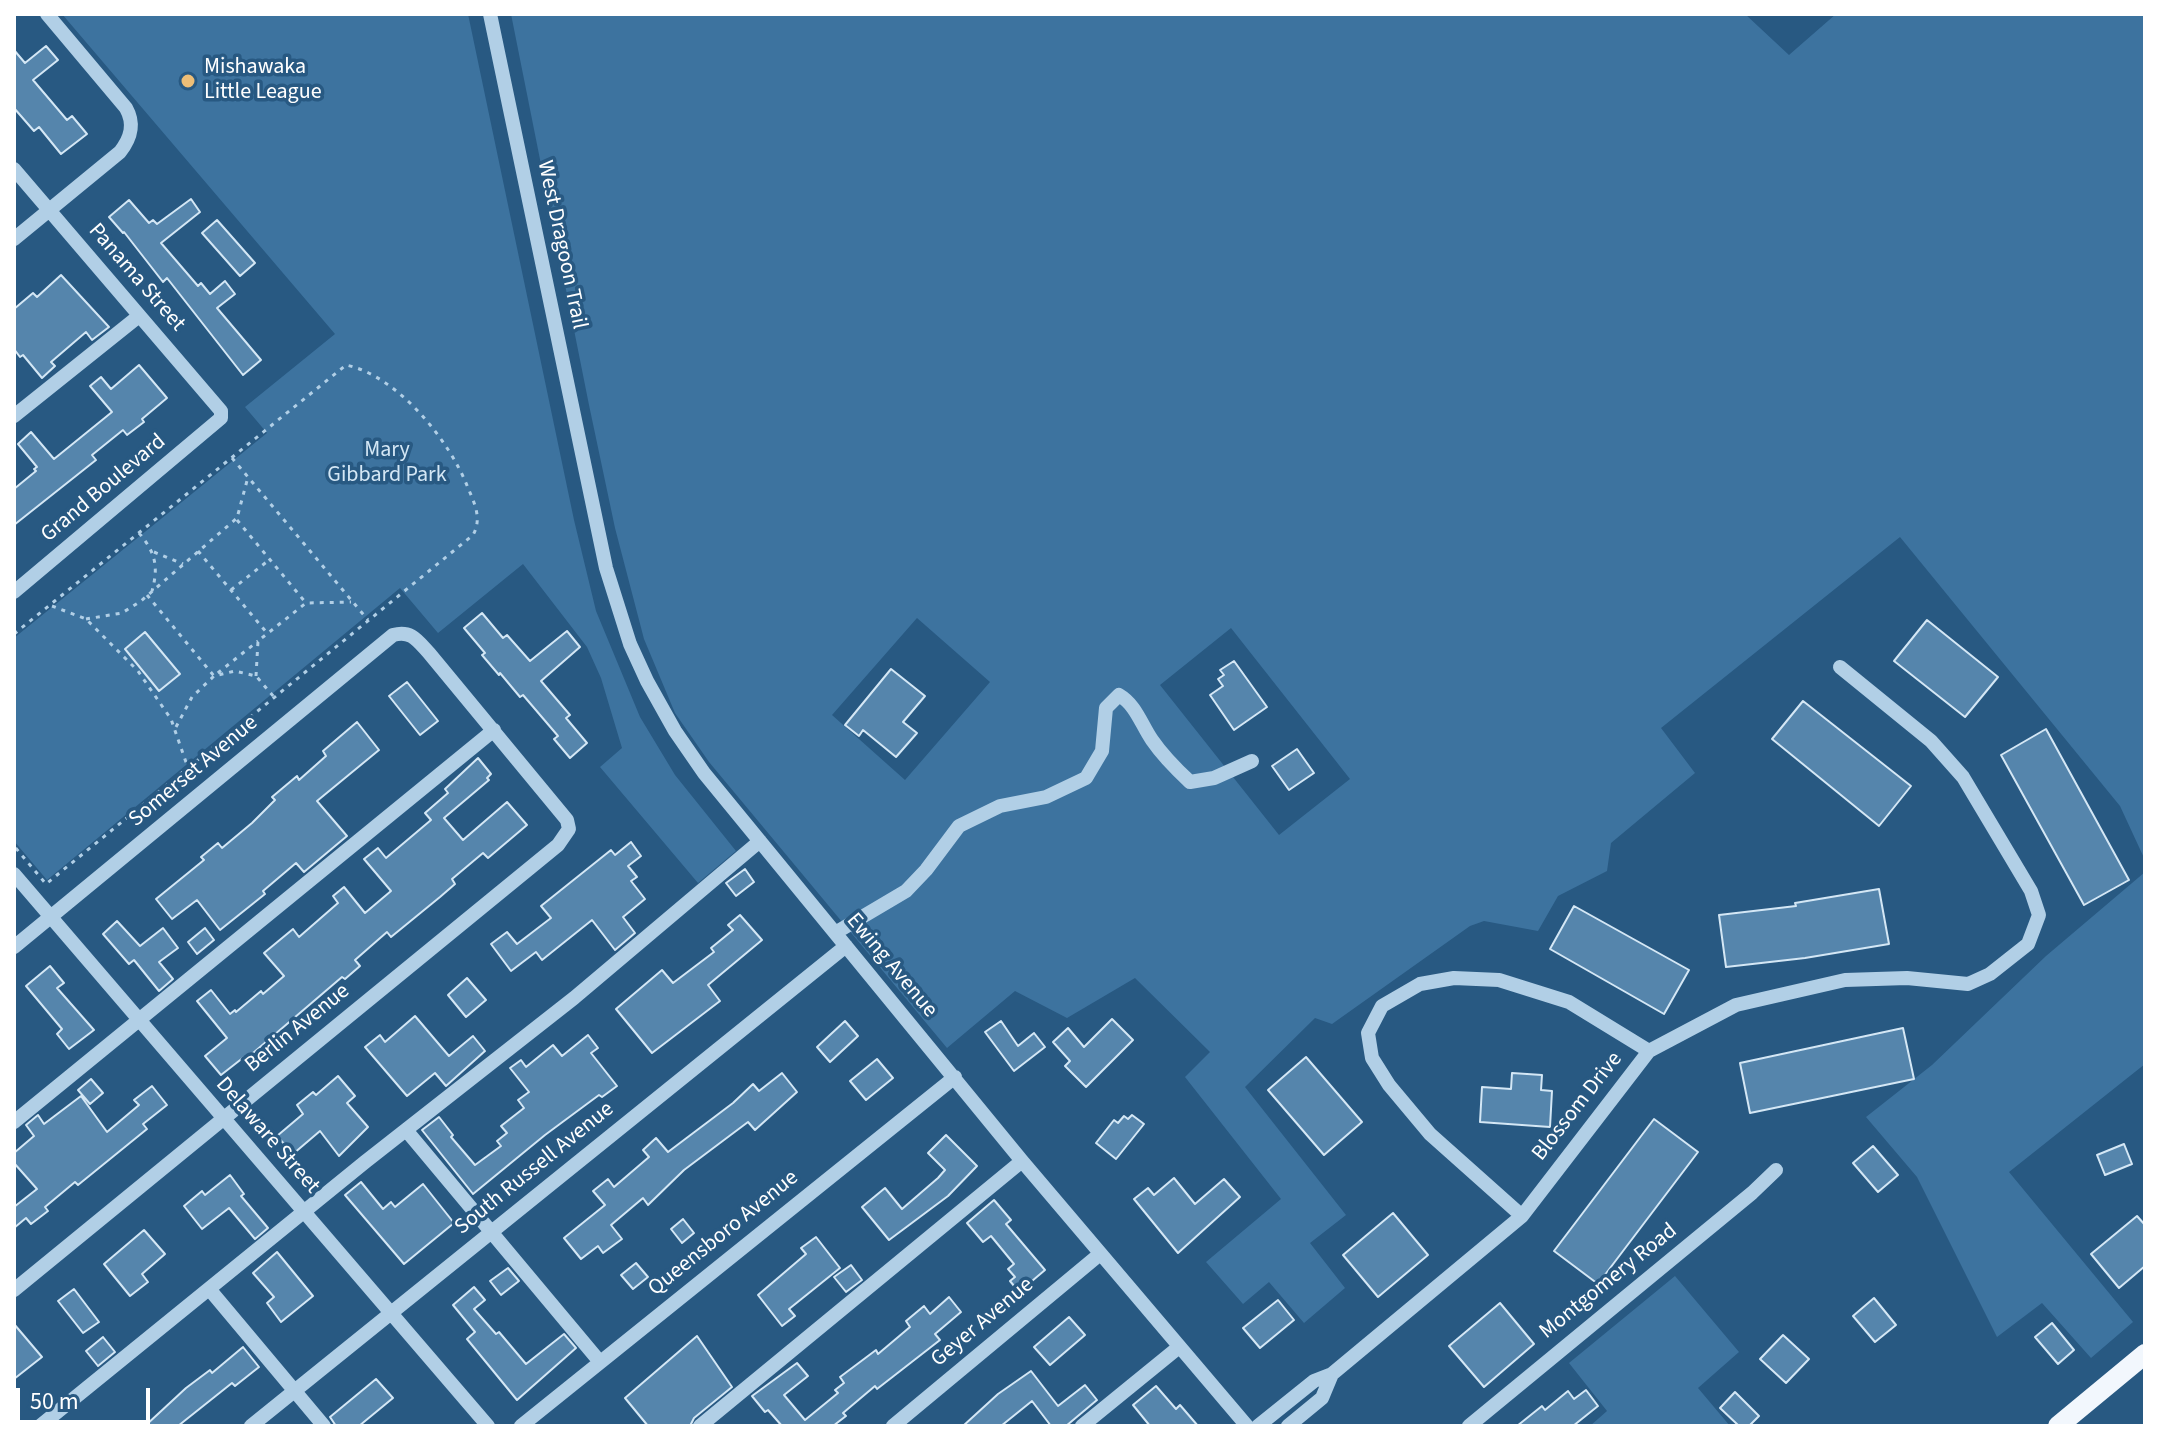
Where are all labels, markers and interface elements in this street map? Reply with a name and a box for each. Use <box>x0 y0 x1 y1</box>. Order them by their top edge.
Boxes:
place label: Mishawaka Little League <box>204 55 322 106</box>
marker: Mishawaka Little League <box>179 72 197 90</box>
street label: West Dragoon Trail <box>530 158 592 332</box>
street label: Panama Street <box>82 219 190 337</box>
street label: Grand Boulevard <box>36 429 172 549</box>
park label: Mary Gibbard Park <box>327 438 447 490</box>
street label: Somerset Avenue <box>124 710 264 834</box>
street label: Ewing Avenue <box>840 908 942 1024</box>
street label: Berlin Avenue <box>240 979 356 1079</box>
street label: Blossom Drive <box>1527 1047 1629 1167</box>
street label: Delaware Street <box>209 1072 325 1200</box>
street label: South Russell Avenue <box>450 1097 620 1241</box>
street label: Queensboro Avenue <box>644 1165 804 1303</box>
street label: Montgomery Road <box>1535 1219 1683 1345</box>
street label: Geyer Avenue <box>926 1273 1040 1373</box>
scale bar <box>20 1372 154 1422</box>
text: 50 m <box>30 1384 79 1419</box>

